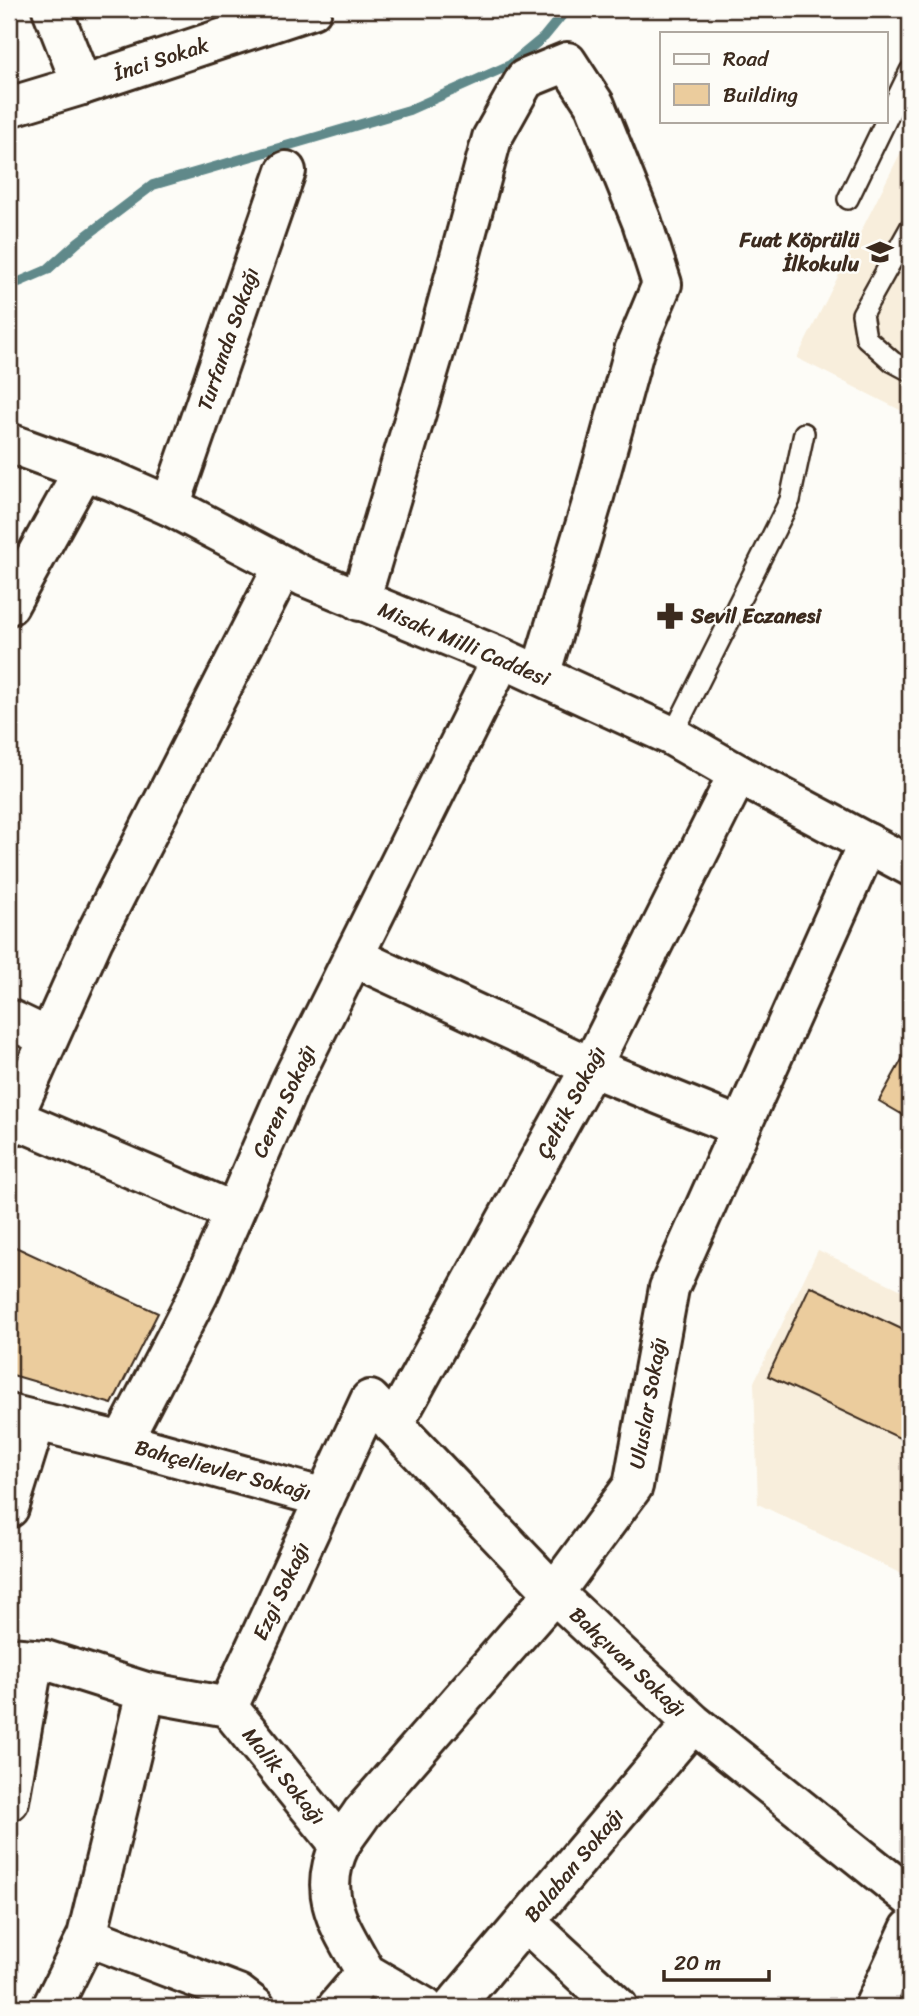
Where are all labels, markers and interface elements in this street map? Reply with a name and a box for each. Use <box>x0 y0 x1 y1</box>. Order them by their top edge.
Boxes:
street label: İnci Sokak <box>108 26 214 93</box>
legend <box>660 32 888 122</box>
text: Road <box>723 40 770 78</box>
text: Building <box>723 76 799 114</box>
place label: Fuat Köprülü İlkokulu <box>738 221 860 283</box>
school or university icon: Fuat Köprülü İlkokulu <box>865 237 895 267</box>
street label: Turfanda Sokağı <box>186 262 270 416</box>
street label: Misakı Milli Caddesi <box>372 591 557 698</box>
place label: Sevil Eczanesi <box>690 597 822 635</box>
pharmacy icon: Sevil Eczanesi <box>655 601 685 631</box>
street label: Ceren Sokağı <box>241 1038 327 1164</box>
street label: Çeltik Sokağı <box>525 1039 617 1165</box>
street label: Uluslar Sokağı <box>618 1334 678 1472</box>
street label: Bahçelievler Sokağı <box>131 1428 315 1512</box>
street label: Ezgi Sokağı <box>241 1535 321 1647</box>
street label: Bahçıvan Sokağı <box>560 1597 696 1727</box>
street label: Malik Sokağı <box>232 1718 336 1834</box>
street label: Balaban Sokağı <box>514 1799 634 1931</box>
scale bar <box>664 1939 768 1983</box>
text: 20 m <box>674 1944 721 1982</box>

